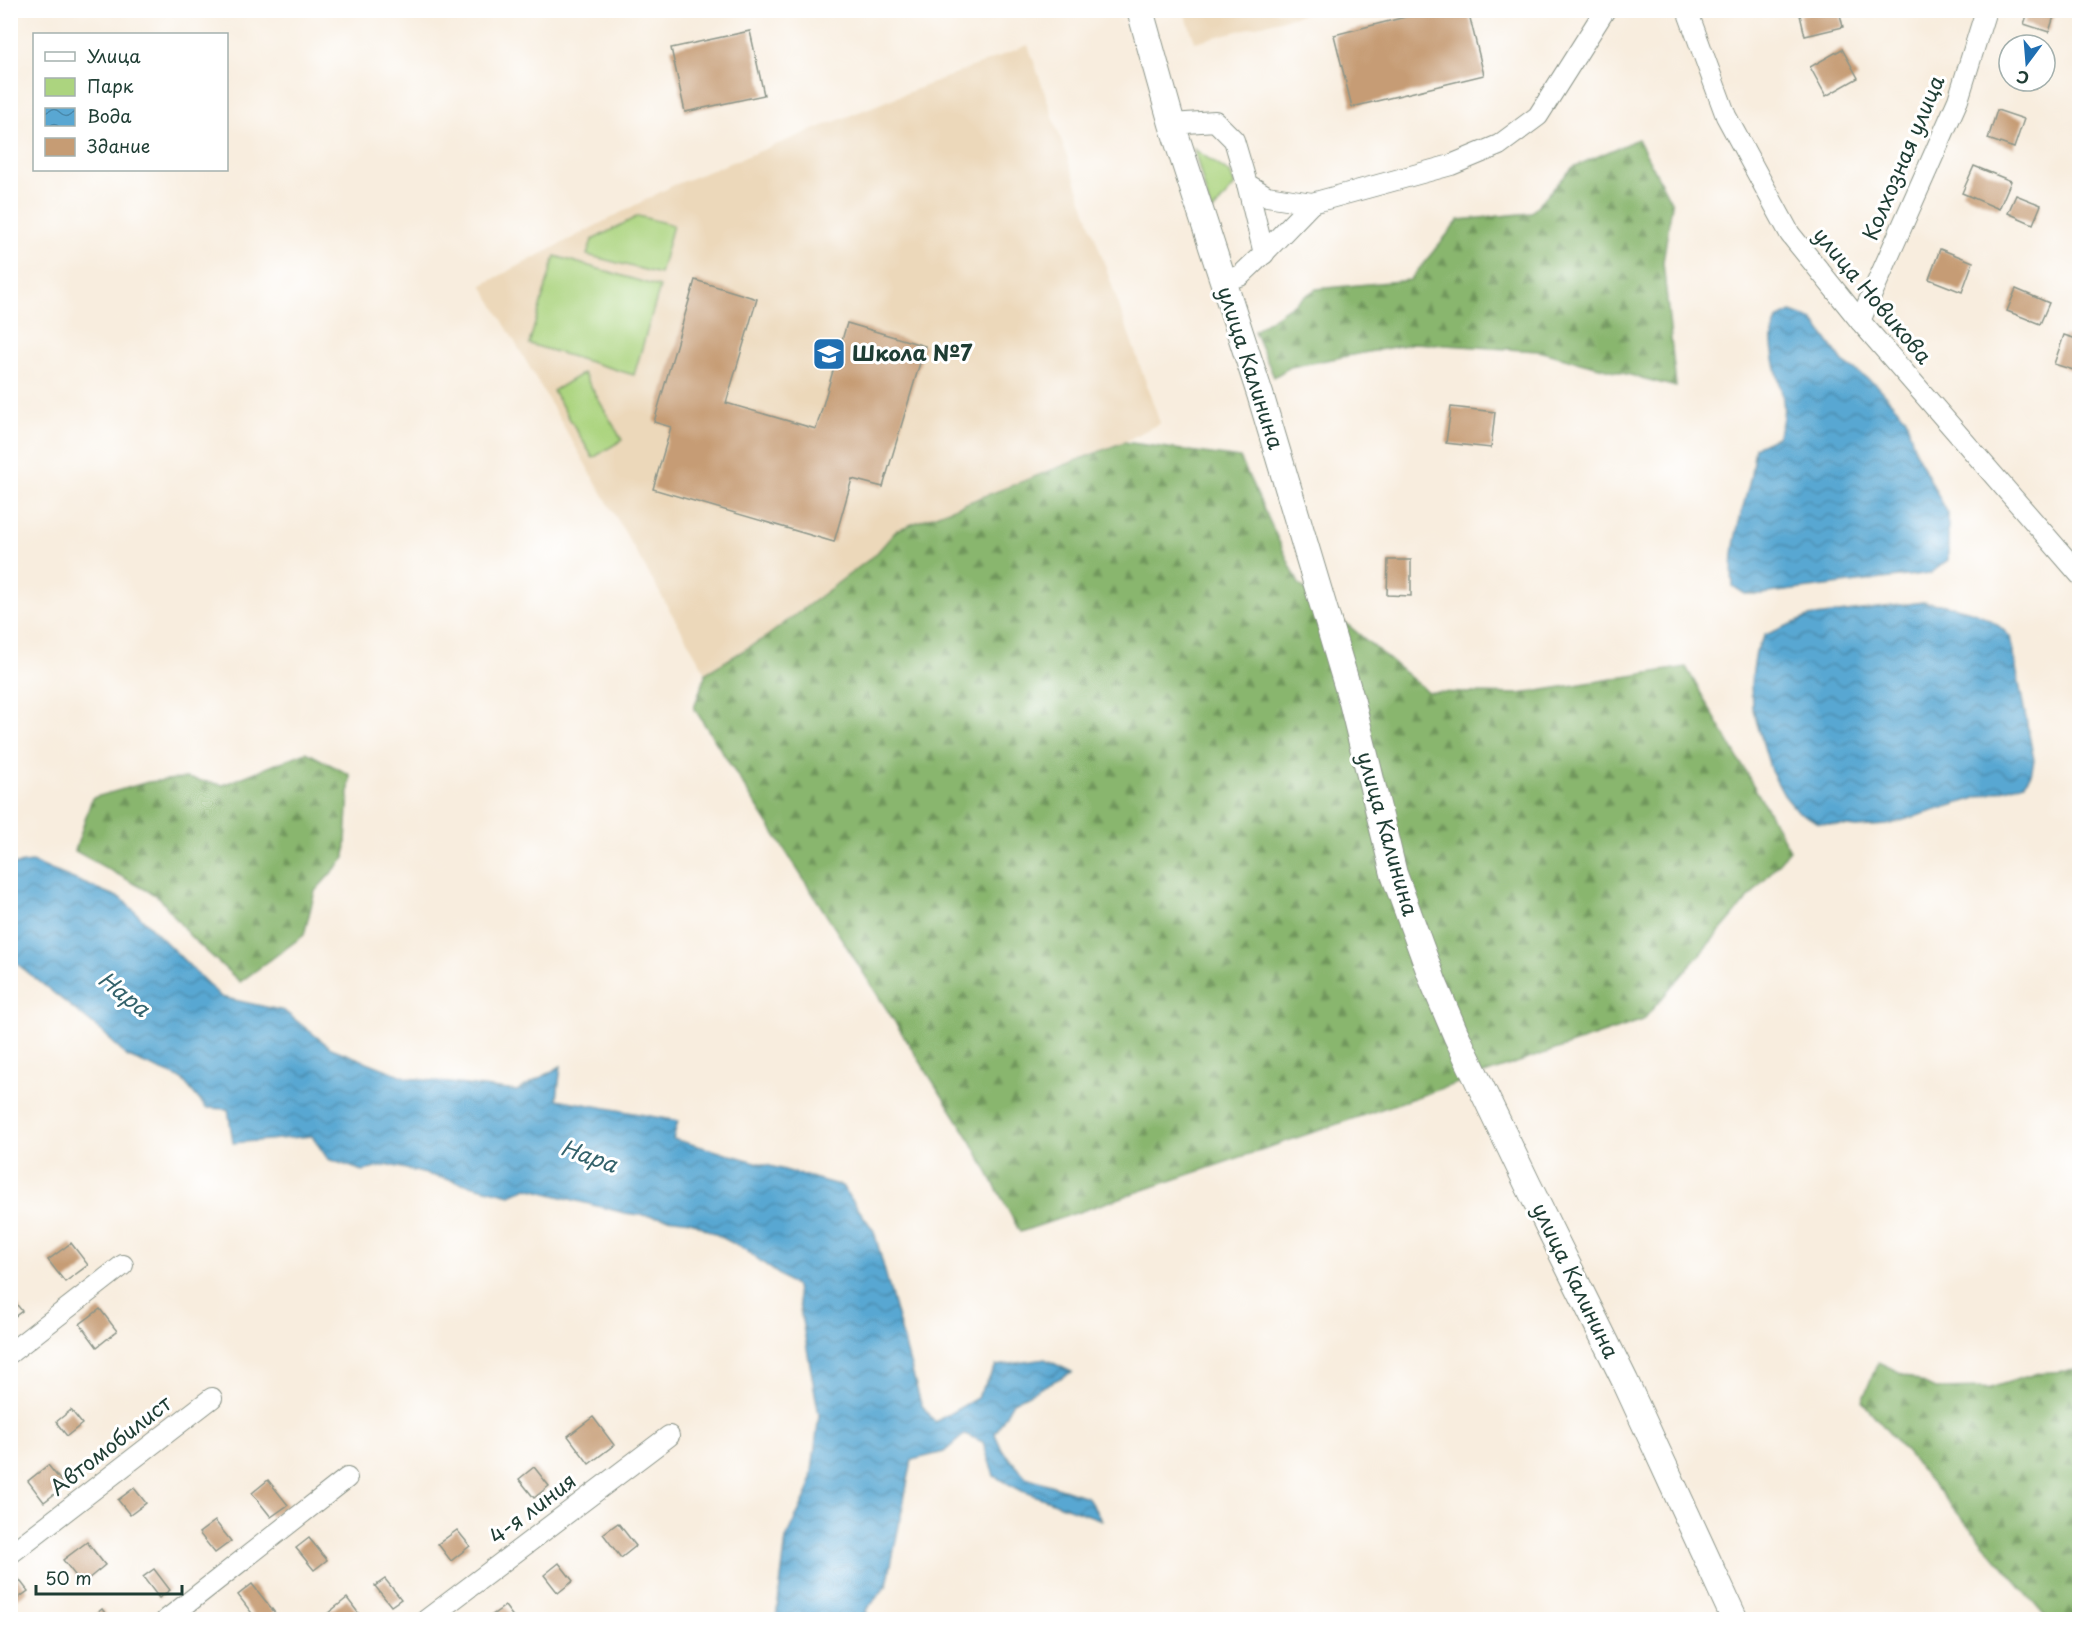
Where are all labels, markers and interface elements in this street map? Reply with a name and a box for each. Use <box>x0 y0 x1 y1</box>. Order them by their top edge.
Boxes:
legend <box>33 33 228 171</box>
north arrow <box>1997 33 2057 93</box>
text: Улица <box>87 42 141 69</box>
text: С <box>2013 65 2032 92</box>
street label: Колхозная улица <box>1853 69 1952 245</box>
text: Парк <box>87 72 134 99</box>
text: Вода <box>87 102 132 129</box>
text: Здание <box>87 132 150 159</box>
street label: улица Новикова <box>1807 219 1940 370</box>
street label: улица Калинина <box>1210 282 1294 454</box>
school or university icon: Школа №7 <box>811 336 847 372</box>
place label: Школа №7 <box>852 336 973 368</box>
street label: улица Калинина <box>1350 747 1428 920</box>
water label: Нара <box>92 962 159 1024</box>
water label: Нара <box>557 1130 623 1180</box>
street label: улица Калинина <box>1525 1197 1629 1364</box>
street label: Автомобилист <box>42 1386 178 1502</box>
street label: 4-я линия <box>482 1464 582 1551</box>
scale bar <box>36 1558 182 1596</box>
text: 50 m <box>45 1564 92 1591</box>

